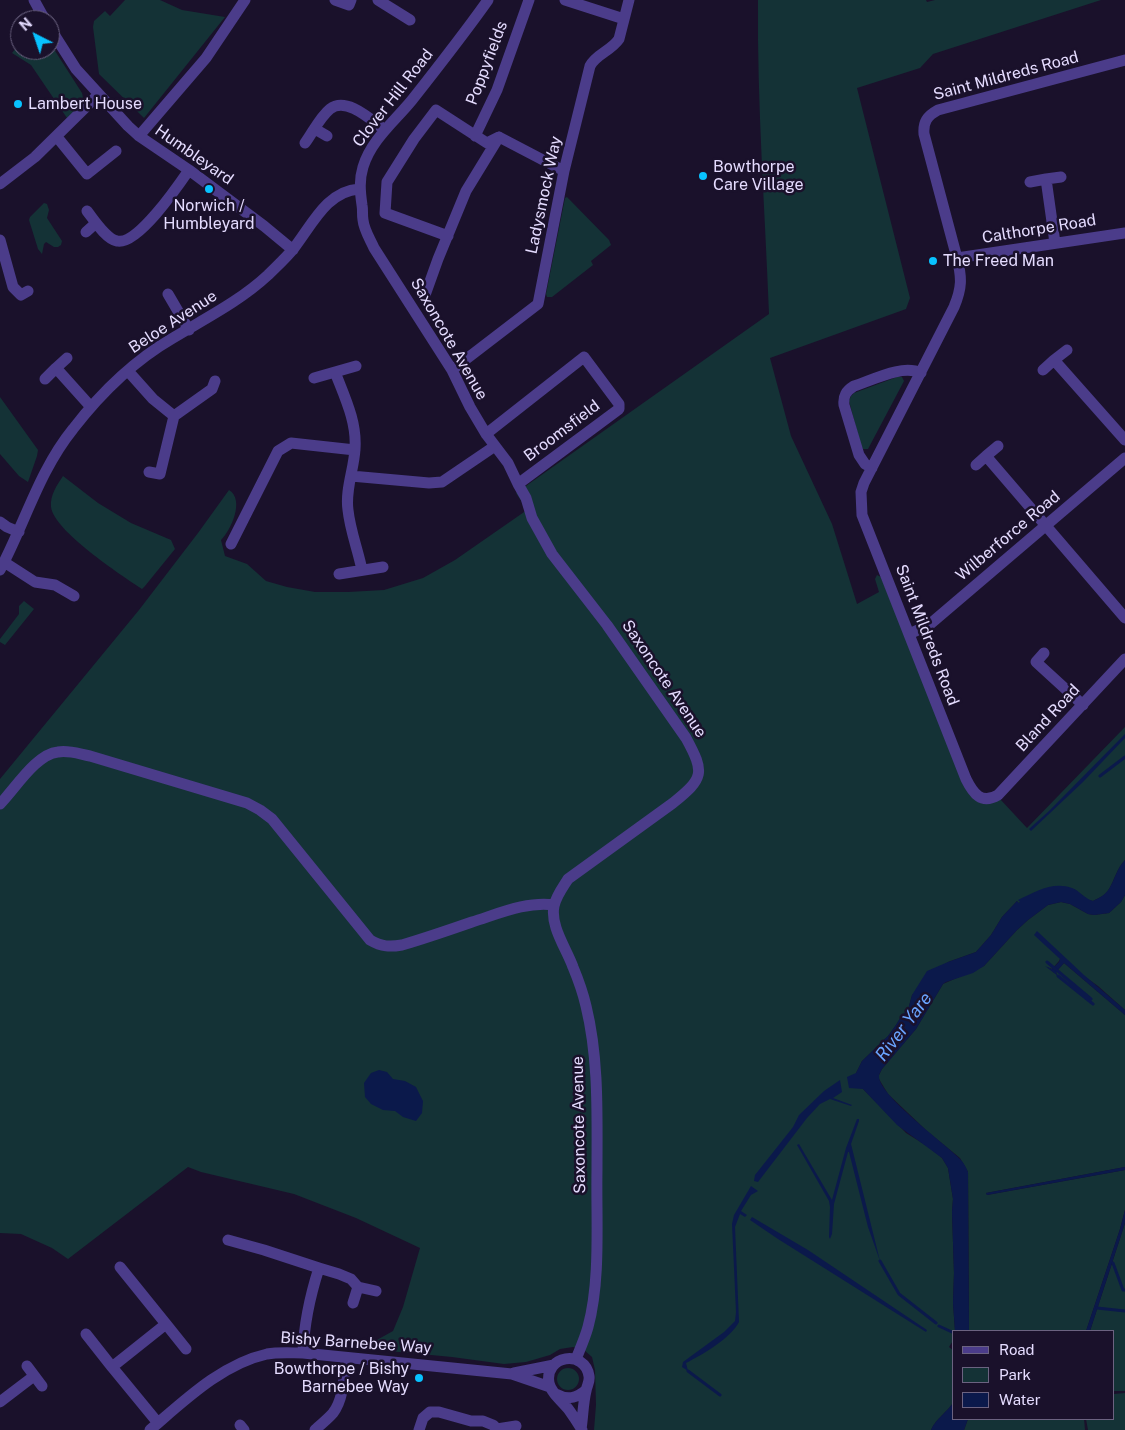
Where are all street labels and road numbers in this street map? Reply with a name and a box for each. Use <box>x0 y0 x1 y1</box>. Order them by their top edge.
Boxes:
street label: Poppyfields <box>462 18 512 108</box>
street label: Clover Hill Road <box>349 45 437 151</box>
street label: Saint Mildreds Road <box>931 47 1081 105</box>
street label: Humbleyard <box>151 121 237 189</box>
street label: Ladysmock Way <box>522 134 566 256</box>
street label: Calthorpe Road <box>981 211 1097 247</box>
street label: Saxoncote Avenue <box>406 275 492 403</box>
street label: Beloe Avenue <box>125 286 221 358</box>
street label: Broomsfield <box>520 396 604 466</box>
street label: Wilberforce Road <box>952 487 1064 585</box>
street label: Saint Mildreds Road <box>891 562 963 708</box>
street label: Saxoncote Avenue <box>618 617 710 741</box>
street label: Bland Road <box>1012 680 1084 756</box>
street label: Saxoncote Avenue <box>568 1056 590 1194</box>
street label: Bishy Barnebee Way <box>280 1328 432 1358</box>

